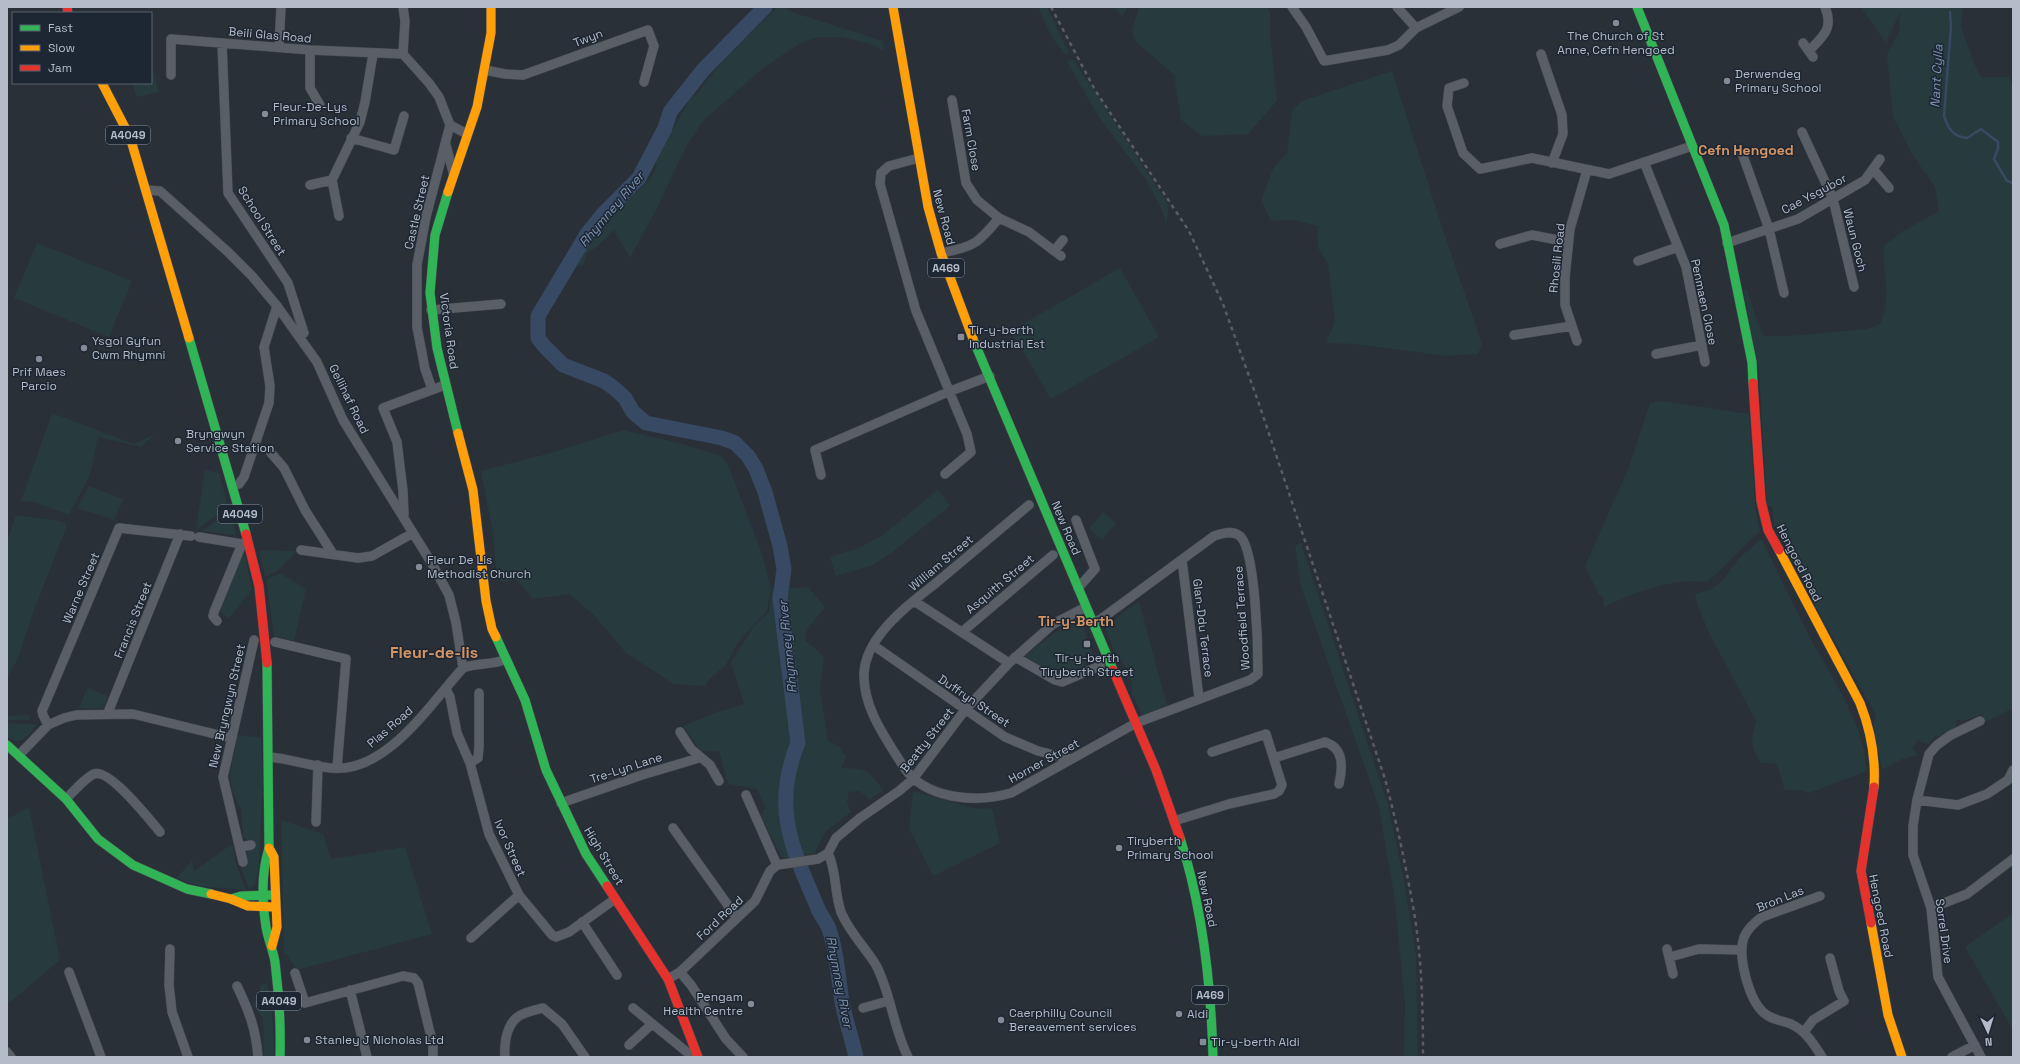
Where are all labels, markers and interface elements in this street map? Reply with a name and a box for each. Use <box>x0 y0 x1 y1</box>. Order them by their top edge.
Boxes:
legend <box>12 12 152 84</box>
marker: The Church of St Anne, Cefn Hengoed <box>1611 18 1621 28</box>
text: Fast <box>48 20 73 36</box>
street label: Beili Glas Road <box>228 23 312 47</box>
street label: Twyn <box>571 25 605 51</box>
place label: The Church of St Anne, Cefn Hengoed <box>1557 28 1675 58</box>
text: Slow <box>48 40 75 56</box>
water label: Nant Cylla <box>1926 43 1947 108</box>
text: Jam <box>48 60 72 76</box>
place label: Derwendeg Primary School <box>1735 66 1822 96</box>
marker: Derwendeg Primary School <box>1722 76 1732 86</box>
place label: Fleur-De-Lys Primary School <box>273 99 360 129</box>
street label: Farm Close <box>958 108 984 172</box>
marker: Fleur-De-Lys Primary School <box>260 109 270 119</box>
road number: A4049 <box>106 126 150 144</box>
district label: Cefn Hengoed <box>1698 141 1794 159</box>
water label: Rhymney River <box>575 167 649 250</box>
street label: Cae Ysgubor <box>1779 170 1850 218</box>
street label: Castle Street <box>401 173 433 251</box>
street label: School Street <box>234 183 290 259</box>
street label: New Road <box>929 187 959 247</box>
street label: Waun Goch <box>1839 207 1871 273</box>
street label: Rhosili Road <box>1545 222 1569 294</box>
street label: Penmaen Close <box>1687 258 1721 346</box>
road number: A469 <box>928 259 964 277</box>
street label: Victoria Road <box>436 292 462 370</box>
place label: Tir-y-berth Industrial Est <box>969 322 1045 352</box>
marker: Tir-y-berth Industrial Est <box>956 332 966 342</box>
place label: Ysgol Gyfun Cwm Rhymni <box>92 333 166 363</box>
marker: Ysgol Gyfun Cwm Rhymni <box>79 343 89 353</box>
marker: Prif Maes Parcio <box>34 354 44 364</box>
street label: Gellihaf Road <box>325 362 373 436</box>
place label: Prif Maes Parcio <box>12 364 66 394</box>
place label: Bryngwyn Service Station <box>186 426 274 456</box>
marker: Bryngwyn Service Station <box>173 436 183 446</box>
street label: New Road <box>1047 499 1085 557</box>
road number: A4049 <box>218 505 262 523</box>
street label: Hengoed Road <box>1773 522 1825 604</box>
street label: William Street <box>906 531 976 595</box>
street label: Warne Street <box>59 550 103 626</box>
street label: Asquith Street <box>962 551 1038 617</box>
place label: Fleur De Lis Methodist Church <box>427 552 531 582</box>
marker: Fleur De Lis Methodist Church <box>414 562 424 572</box>
street label: Woodfield Terrace <box>1230 565 1254 671</box>
street label: Glan-Ddu Terrace <box>1189 578 1217 678</box>
street label: Francis Street <box>110 579 156 661</box>
water label: Rhymney River <box>774 598 801 694</box>
district label: Tir-y-Berth <box>1038 612 1114 630</box>
marker: Tir-y-berth Tiryberth Street <box>1082 639 1092 649</box>
district label: Fleur-de-lis <box>390 642 478 663</box>
street label: New Bryngwyn Street <box>205 643 249 769</box>
place label: Tir-y-berth Tiryberth Street <box>1040 650 1134 680</box>
street label: Duffryn Street <box>935 671 1013 731</box>
street label: Plas Road <box>364 703 416 751</box>
street label: Beatty Street <box>897 704 957 776</box>
street label: Horner Street <box>1006 735 1082 787</box>
street label: Tre-Lyn Lane <box>588 749 664 787</box>
street label: Ivor Street <box>490 817 530 879</box>
street label: High Street <box>580 824 628 888</box>
place label: Tiryberth Primary School <box>1127 833 1214 863</box>
marker: Tiryberth Primary School <box>1114 843 1124 853</box>
street label: New Road <box>1193 869 1221 929</box>
street label: Hengoed Road <box>1865 873 1897 959</box>
street label: Bron Las <box>1754 882 1806 916</box>
street label: Ford Road <box>693 892 747 944</box>
street label: Sorrel Drive <box>1932 897 1956 965</box>
water label: Rhymney River <box>822 935 857 1031</box>
road number: A469 <box>1192 986 1228 1004</box>
place label: Pengam Health Centre <box>663 989 743 1019</box>
road number: A4049 <box>257 992 301 1010</box>
marker: Pengam Health Centre <box>746 999 756 1009</box>
place label: Caerphilly Council Bereavement services <box>1009 1005 1137 1035</box>
place label: Aldi <box>1187 1006 1208 1022</box>
marker: Aldi <box>1174 1009 1184 1019</box>
north arrow <box>1968 1012 2008 1052</box>
marker: Caerphilly Council Bereavement services <box>996 1015 1006 1025</box>
place label: Stanley J Nicholas Ltd <box>315 1032 444 1048</box>
place label: Tir-y-berth Aldi <box>1211 1034 1300 1050</box>
marker: Stanley J Nicholas Ltd <box>302 1035 312 1045</box>
text: N <box>1985 1035 1993 1049</box>
marker: Tir-y-berth Aldi <box>1198 1037 1208 1047</box>

